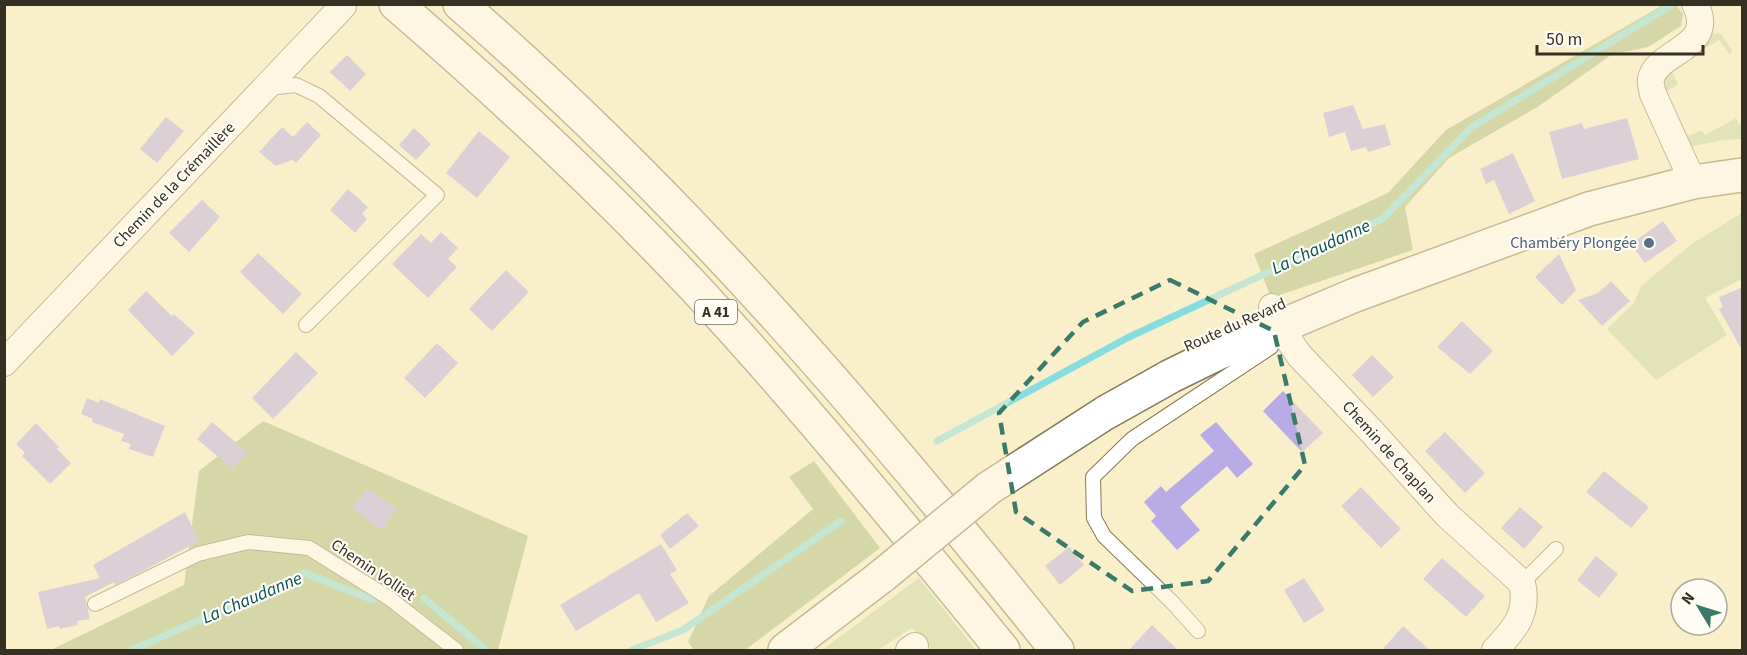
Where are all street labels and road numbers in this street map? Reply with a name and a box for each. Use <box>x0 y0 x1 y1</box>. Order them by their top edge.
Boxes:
street label: Chemin de la Crémaillère <box>108 117 240 253</box>
street label: Route du Revard <box>1180 293 1290 357</box>
road number: A 41 <box>695 300 737 324</box>
street label: Chemin de Chaplan <box>1337 396 1441 508</box>
street label: Chemin Volliet <box>327 534 420 607</box>

